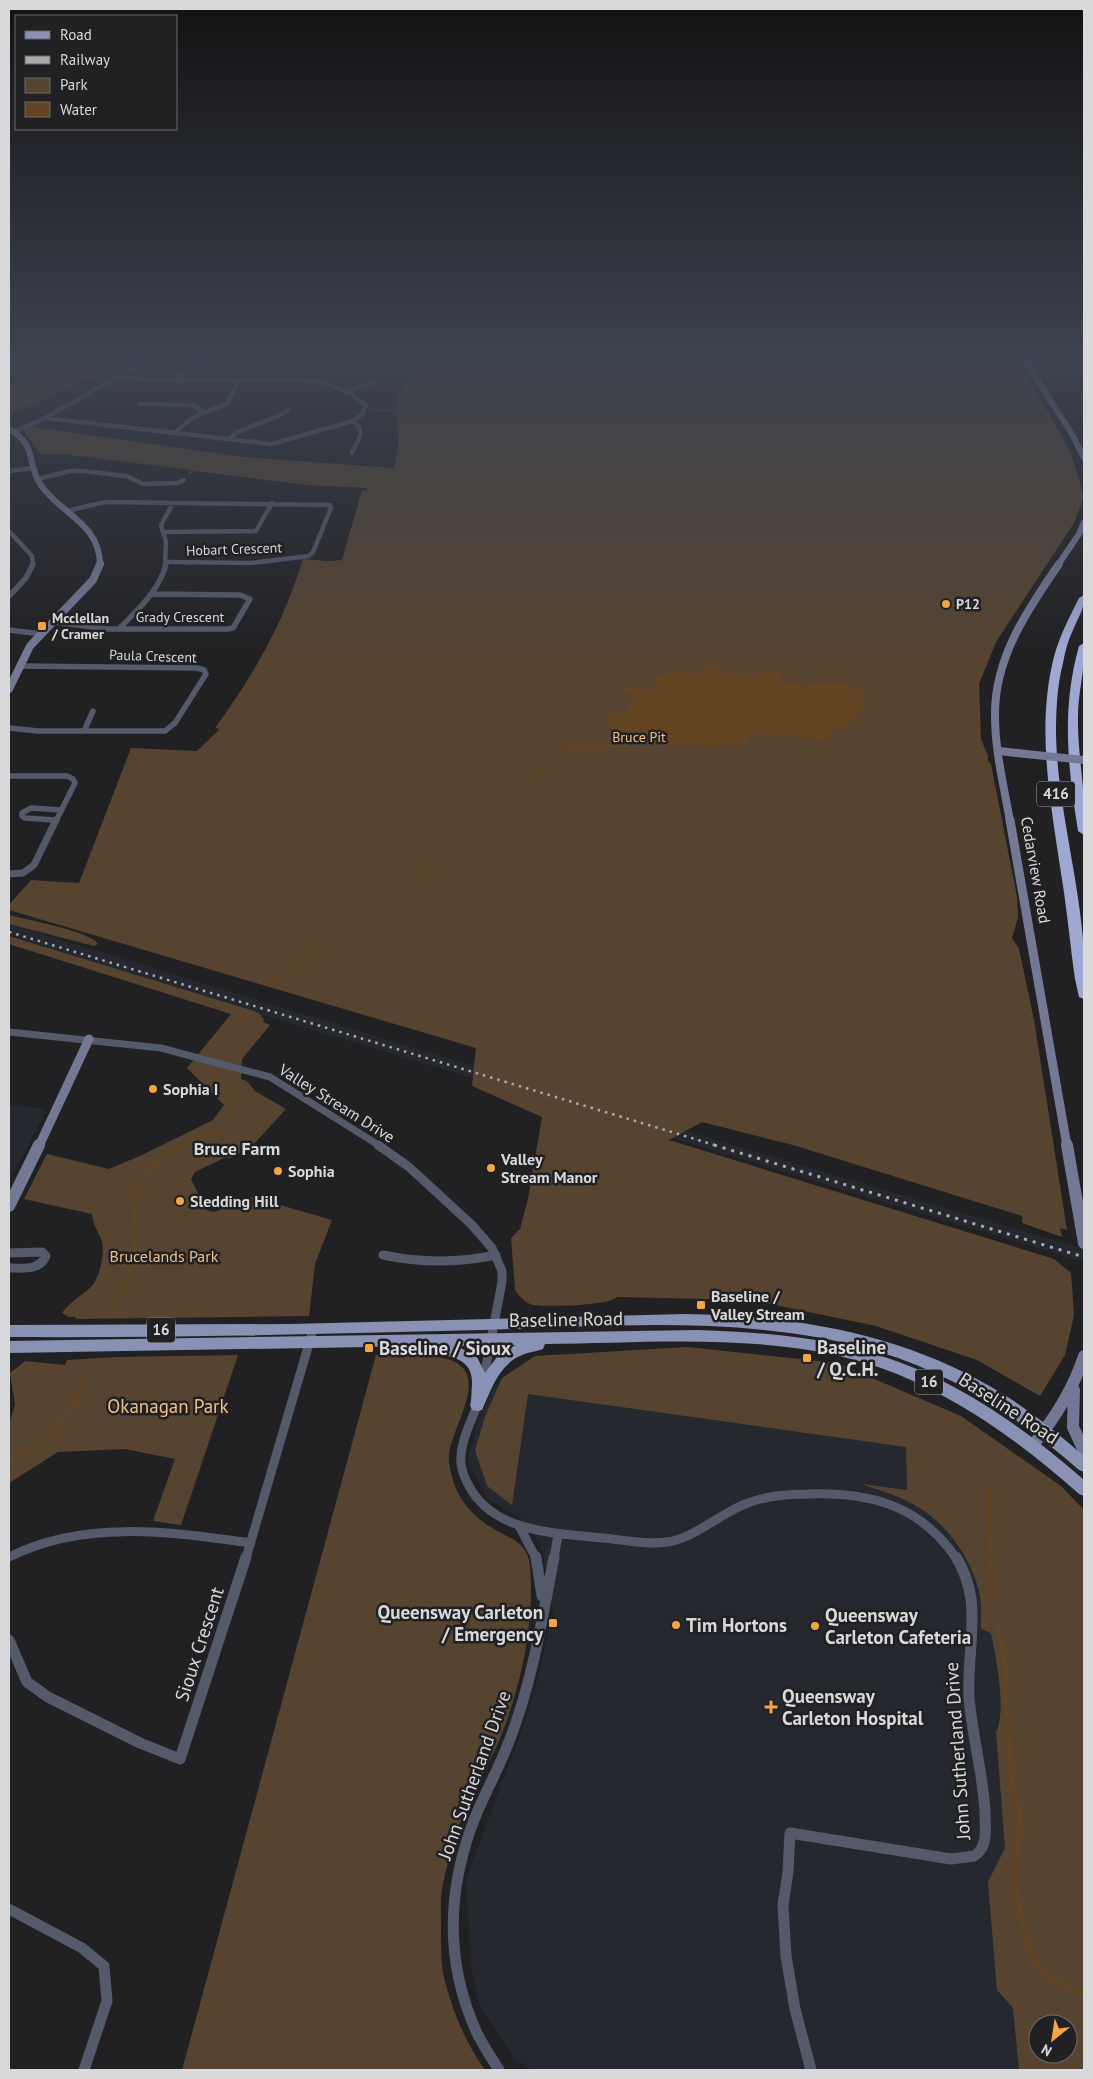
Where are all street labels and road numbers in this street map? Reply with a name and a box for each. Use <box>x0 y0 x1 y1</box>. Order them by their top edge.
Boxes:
street label: Hobart Crescent <box>186 538 283 560</box>
street label: Grady Crescent <box>136 608 225 626</box>
street label: Paula Crescent <box>109 645 197 667</box>
road number: 416 <box>1037 782 1075 806</box>
street label: Cedarview Road <box>1017 815 1055 925</box>
street label: Valley Stream Drive <box>274 1059 399 1147</box>
street label: Baseline Road <box>509 1306 623 1332</box>
road number: 16 <box>147 1318 175 1342</box>
street label: Baseline Road <box>955 1367 1063 1449</box>
road number: 16 <box>915 1370 943 1394</box>
street label: Sioux Crescent <box>169 1583 229 1704</box>
street label: John Sutherland Drive <box>939 1661 975 1842</box>
street label: John Sutherland Drive <box>432 1687 516 1864</box>

